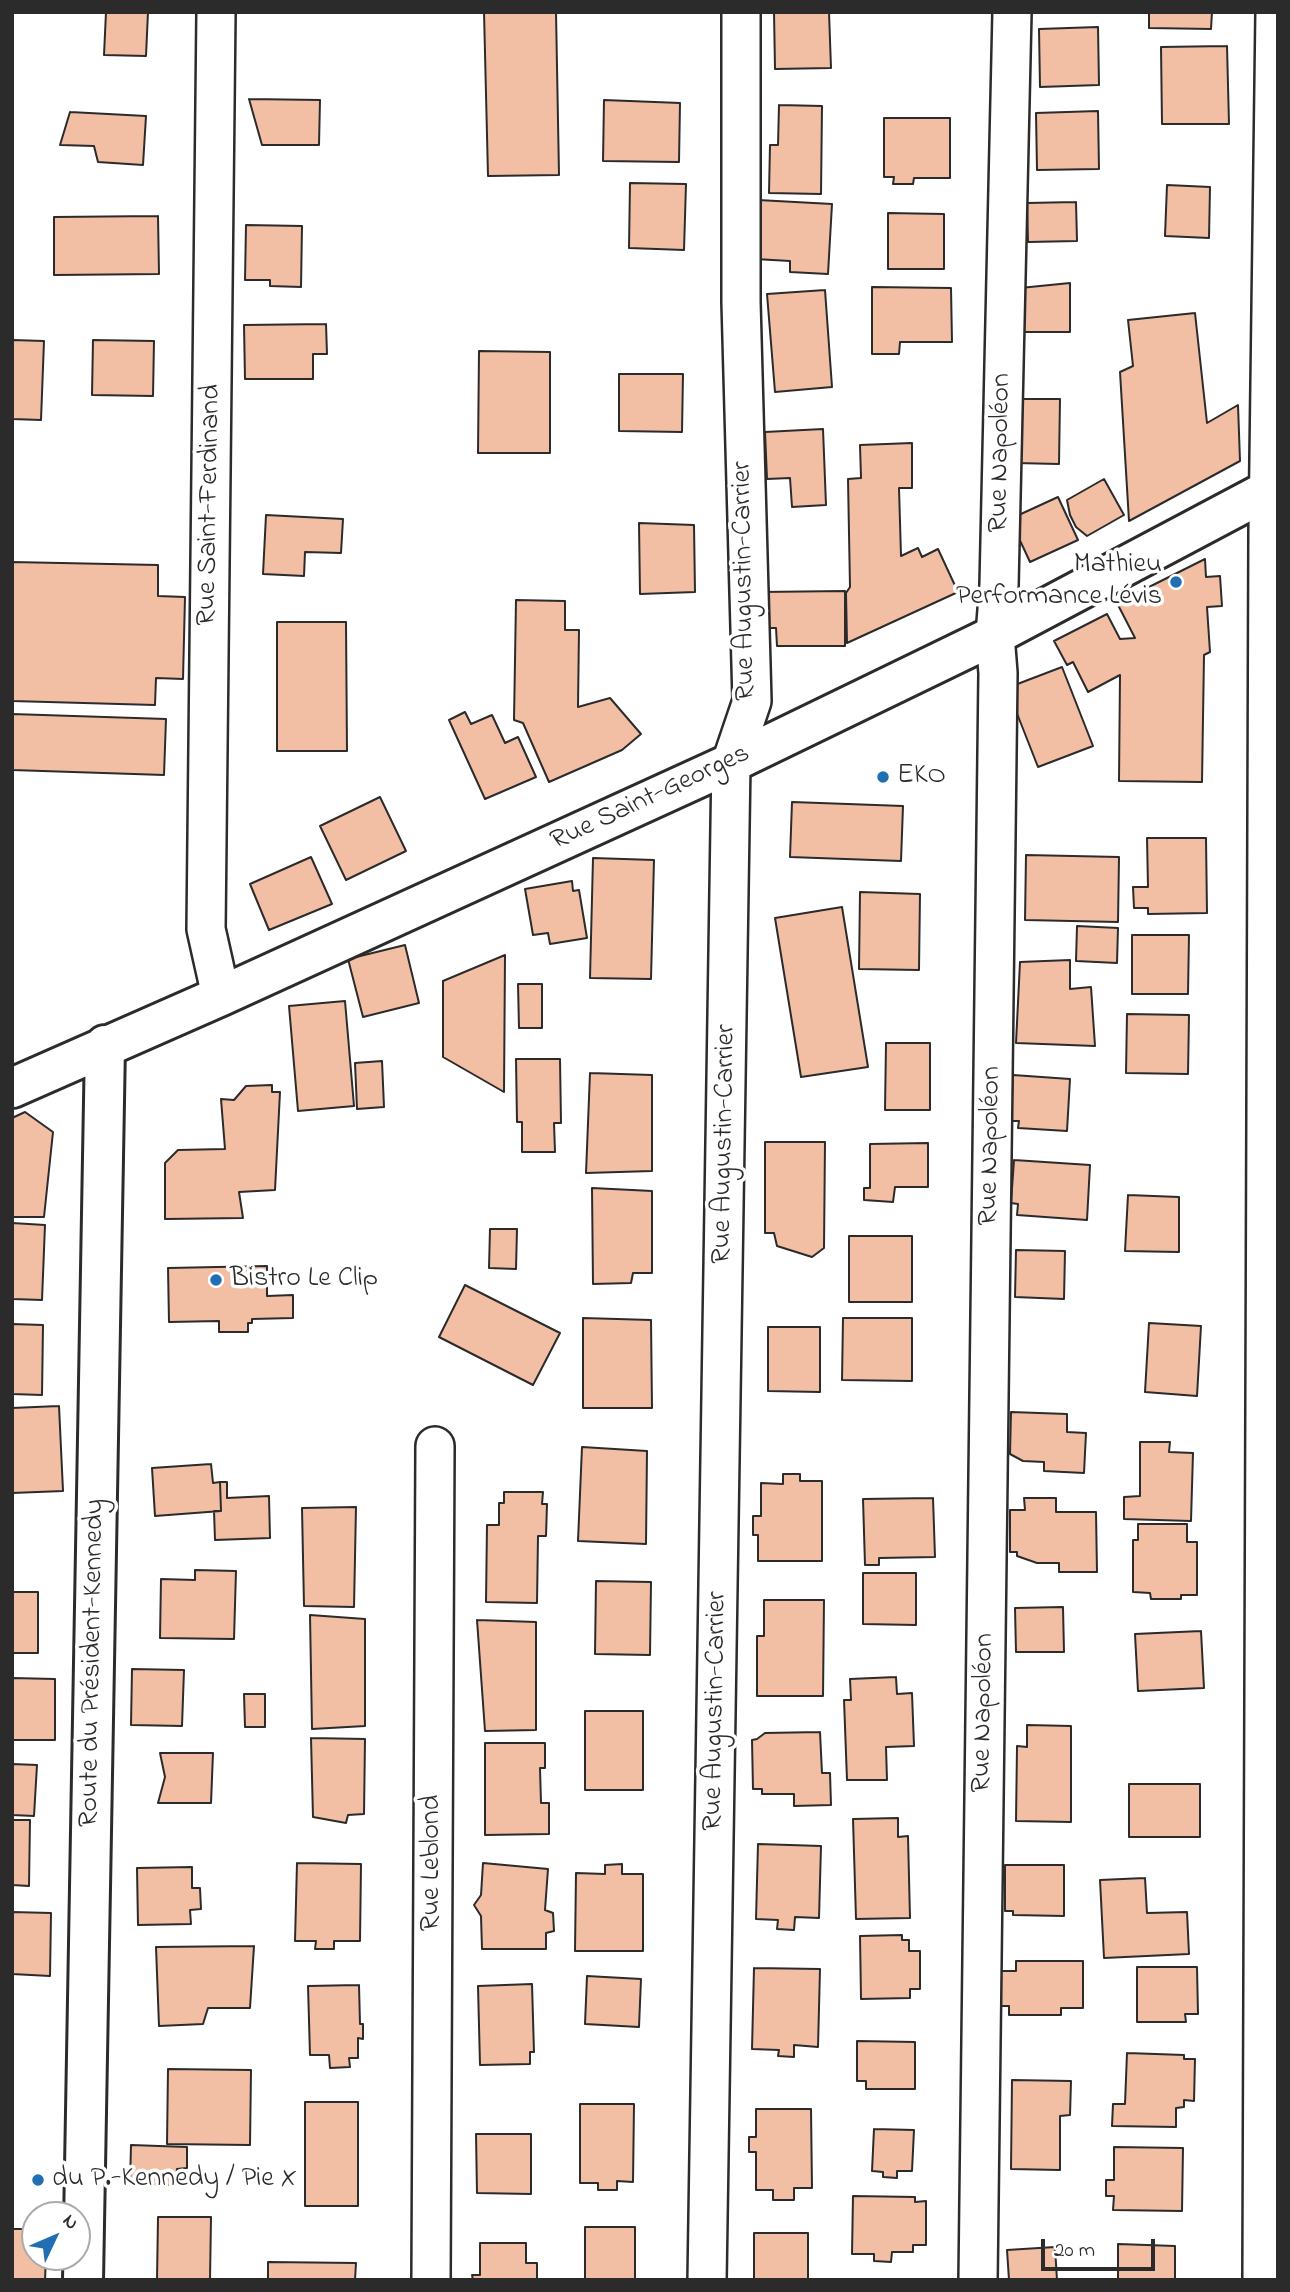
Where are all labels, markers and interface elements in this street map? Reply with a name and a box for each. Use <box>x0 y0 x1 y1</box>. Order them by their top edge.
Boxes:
street label: Rue Napoléon <box>984 373 1020 533</box>
street label: Rue Saint-Ferdinand <box>192 384 230 626</box>
street label: Rue Augustin-Carrier <box>727 461 765 701</box>
place label: Mathieu Performance Lévis <box>956 549 1162 615</box>
marker: Mathieu Performance Lévis <box>1168 574 1184 590</box>
street label: Rue Saint-Georges <box>546 738 756 860</box>
place label: EKO <box>897 760 946 794</box>
marker: EKO <box>875 769 891 785</box>
street label: Rue Augustin-Carrier <box>707 1024 745 1264</box>
street label: Rue Napoléon <box>974 1066 1010 1226</box>
place label: Bistro Le Clip <box>230 1263 378 1297</box>
marker: Bistro Le Clip <box>208 1272 224 1288</box>
street label: Route du Président-Kennedy <box>74 1499 114 1827</box>
street label: Rue Augustin-Carrier <box>698 1591 736 1831</box>
street label: Rue Napoléon <box>967 1633 1003 1793</box>
street label: Rue Leblond <box>416 1795 450 1931</box>
place label: du P.-Kennedy / Pie X <box>52 2163 297 2197</box>
marker: du P.-Kennedy / Pie X <box>30 2172 46 2188</box>
north arrow <box>21 2201 91 2271</box>
text: N <box>56 2208 84 2236</box>
scale bar <box>1045 2226 1159 2270</box>
text: 20 m <box>1054 2236 1095 2266</box>

